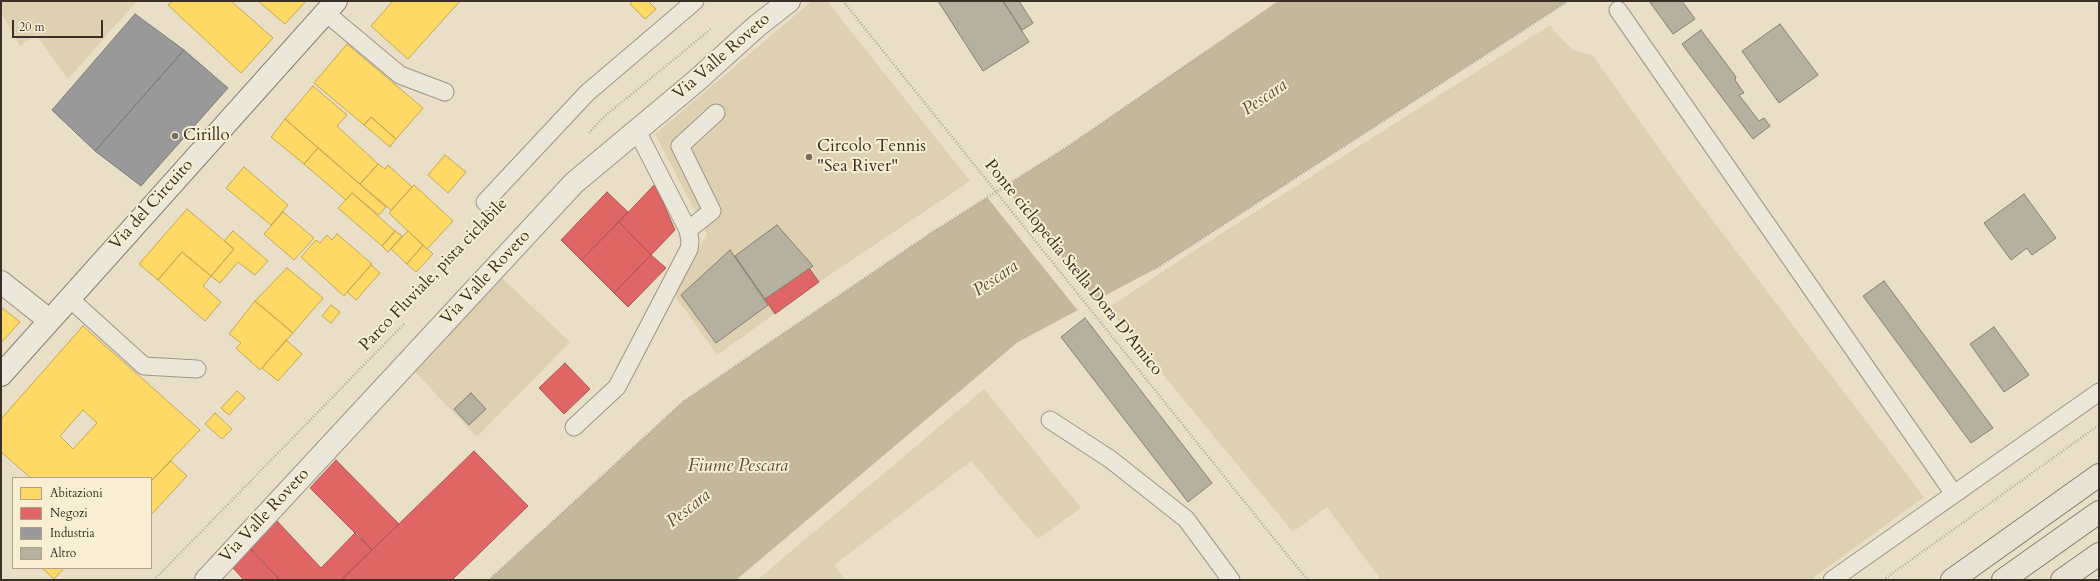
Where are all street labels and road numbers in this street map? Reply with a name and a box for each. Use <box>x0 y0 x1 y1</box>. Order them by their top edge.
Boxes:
street label: Via Valle Roveto <box>669 9 775 105</box>
street label: Via del Circuito <box>106 155 198 255</box>
street label: Ponte ciclopedia Stella Dora D'Amico <box>979 156 1167 380</box>
street label: Parco Fluviale, pista ciclabile <box>356 194 512 356</box>
street label: Via Valle Roveto <box>437 227 535 329</box>
street label: Via Valle Roveto <box>216 465 314 567</box>

